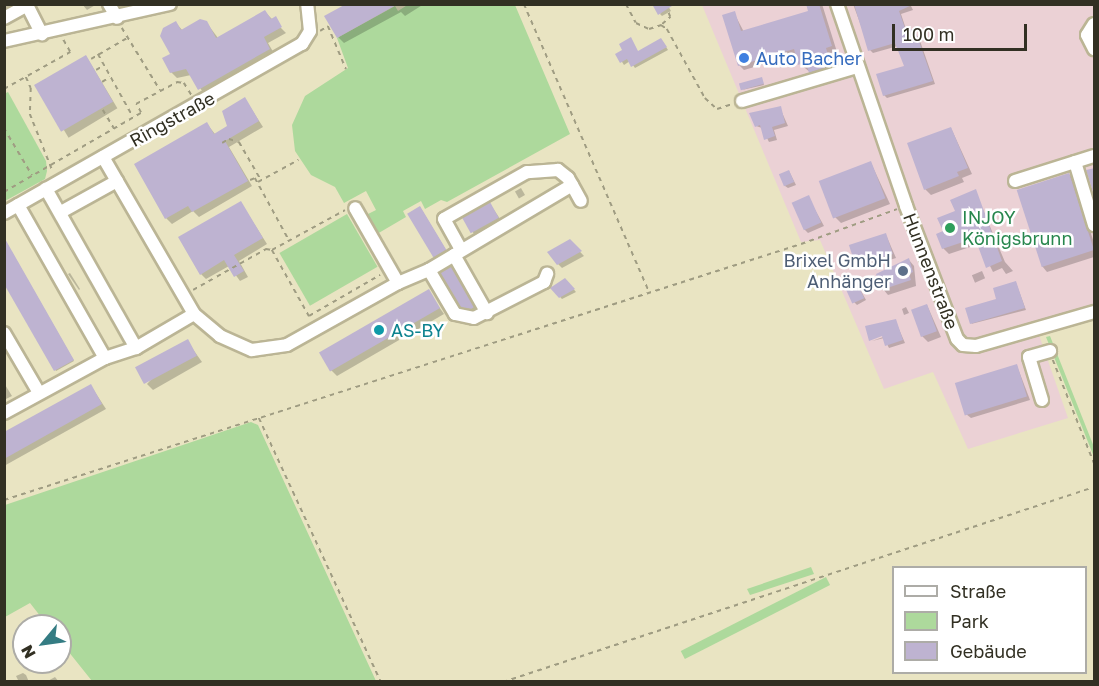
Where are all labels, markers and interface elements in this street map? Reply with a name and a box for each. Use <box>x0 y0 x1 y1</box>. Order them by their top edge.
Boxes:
scale bar <box>895 12 1030 50</box>
text: 100 m <box>903 23 954 45</box>
place label: Auto Bacher <box>756 47 862 69</box>
marker: Auto Bacher <box>737 51 751 65</box>
street label: Ringstraße <box>126 87 218 151</box>
place label: INJOY Königsbrunn <box>962 207 1072 250</box>
street label: Hunnenstraße <box>899 210 963 332</box>
marker: INJOY Königsbrunn <box>943 221 957 235</box>
place label: Brixel GmbH Anhänger <box>783 250 891 292</box>
marker: Brixel GmbH Anhänger <box>896 264 910 278</box>
place label: AS-BY <box>391 319 444 341</box>
marker: AS-BY <box>372 323 386 337</box>
legend <box>892 566 1087 674</box>
text: Straße <box>950 580 1006 602</box>
text: Park <box>950 610 989 632</box>
north arrow <box>12 614 72 674</box>
text: Gebäude <box>950 640 1027 662</box>
text: N <box>16 642 40 662</box>

